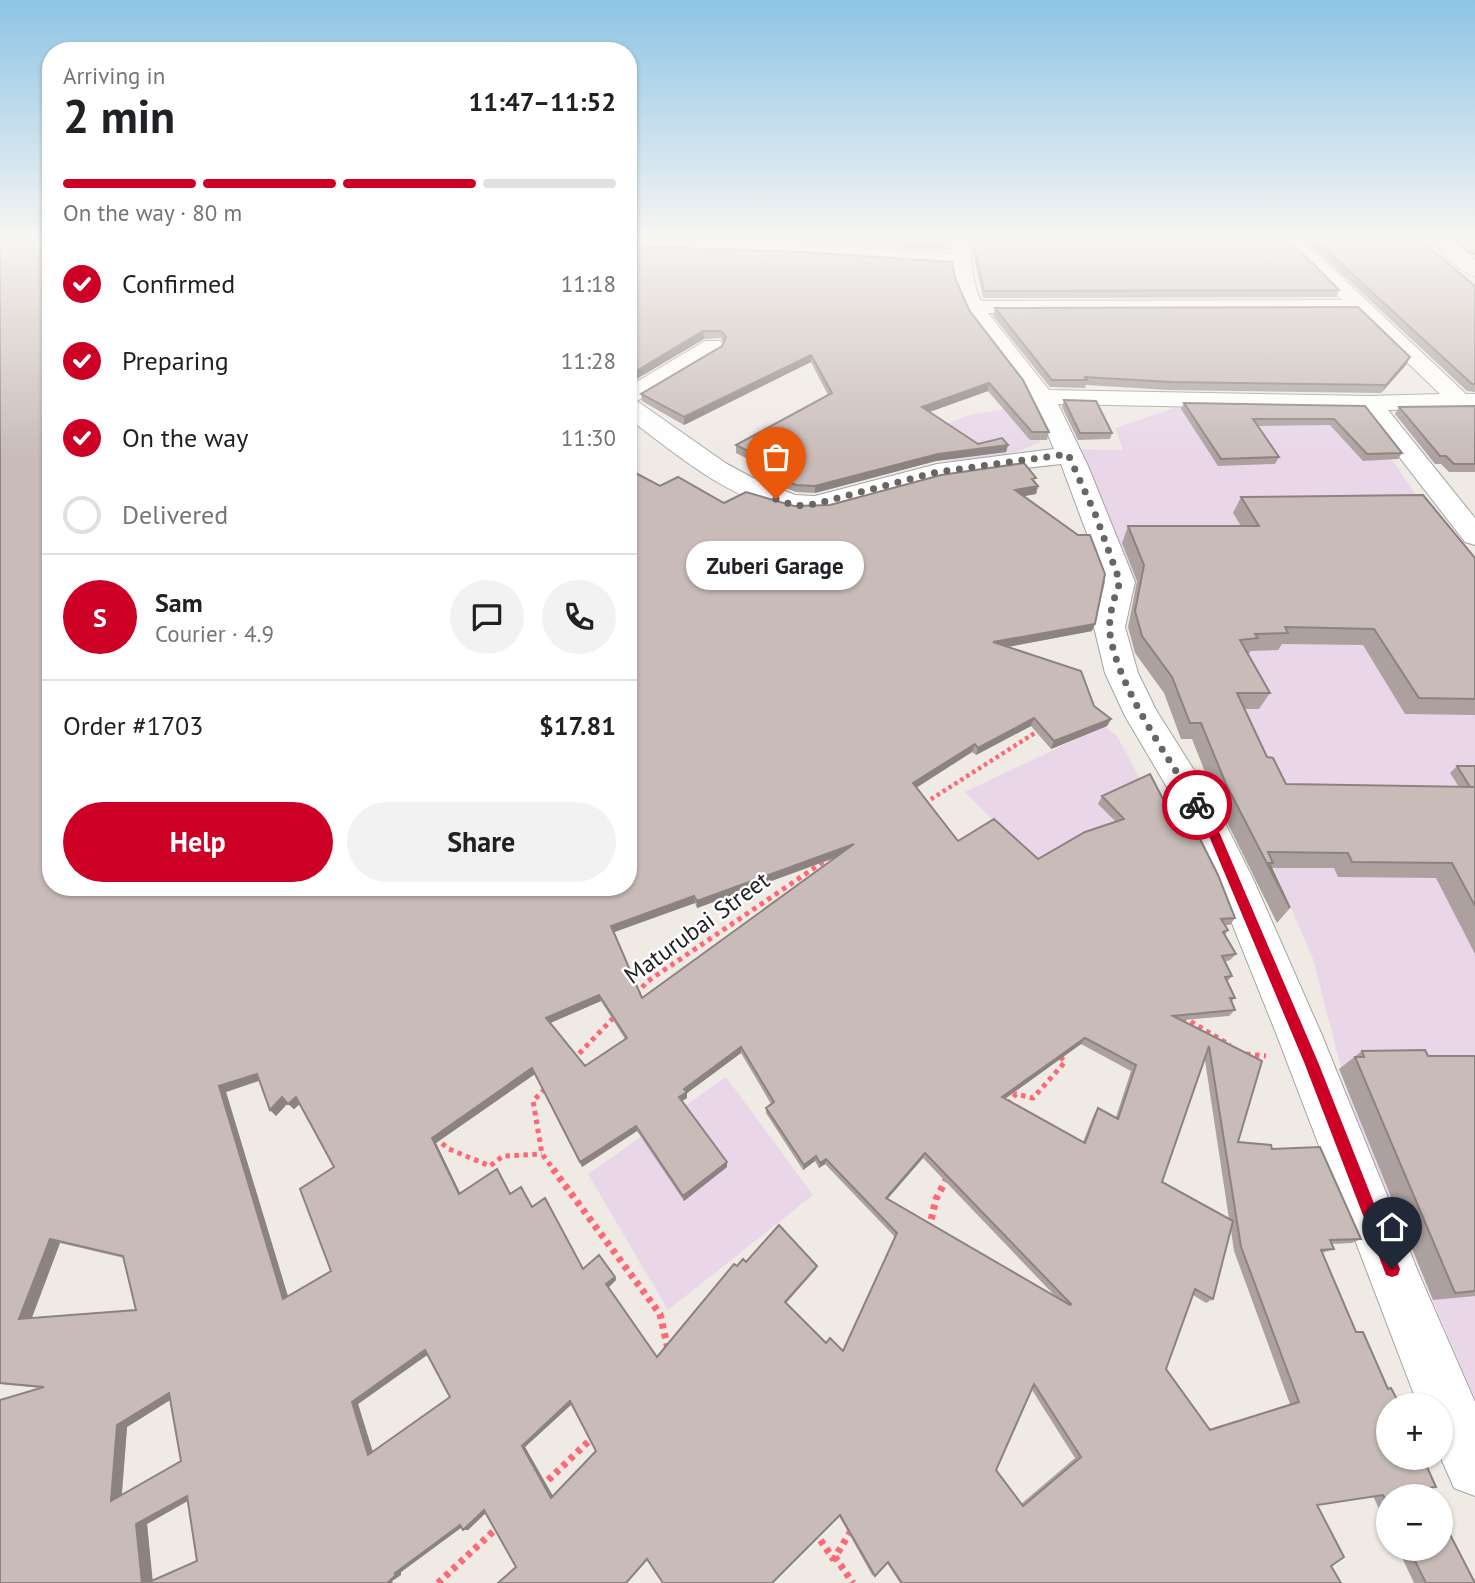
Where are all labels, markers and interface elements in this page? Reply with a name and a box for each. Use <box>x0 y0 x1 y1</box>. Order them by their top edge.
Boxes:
text: Arriving in <box>63 61 165 90</box>
text: 11:47–11:52 <box>469 85 616 118</box>
text: 2 min <box>63 86 175 146</box>
text: On the way · 80 m <box>63 198 242 227</box>
icon: check <box>63 265 101 303</box>
text: Confirmed <box>122 267 235 300</box>
text: 11:18 <box>561 269 616 298</box>
icon: check <box>63 342 101 380</box>
text: Preparing <box>122 344 229 377</box>
text: 11:28 <box>561 346 616 375</box>
icon: check <box>63 419 101 457</box>
text: On the way <box>122 421 248 454</box>
text: 11:30 <box>561 423 616 452</box>
pin <box>746 427 806 499</box>
icon: bag <box>757 438 795 476</box>
text: Delivered <box>122 498 228 531</box>
callout: Zuberi Garage <box>687 541 865 590</box>
text: Zuberi Garage <box>706 551 844 580</box>
button: chat <box>450 580 524 654</box>
button: phone <box>542 580 616 654</box>
text: Sam <box>155 586 203 619</box>
text: S <box>93 601 107 634</box>
text: Courier · 4.9 <box>155 619 274 648</box>
text: Order #1703 <box>63 709 203 742</box>
text: $17.81 <box>539 709 616 742</box>
courier <box>1162 770 1232 840</box>
icon: bike <box>1178 786 1216 824</box>
button: Help <box>63 802 333 882</box>
button: Share <box>347 802 616 882</box>
street label: Maturubai Street <box>618 864 775 991</box>
pin <box>1362 1197 1422 1269</box>
icon: home <box>1373 1208 1411 1246</box>
map controls <box>1376 1393 1453 1561</box>
button: + <box>1376 1393 1453 1470</box>
button: − <box>1376 1484 1453 1561</box>

